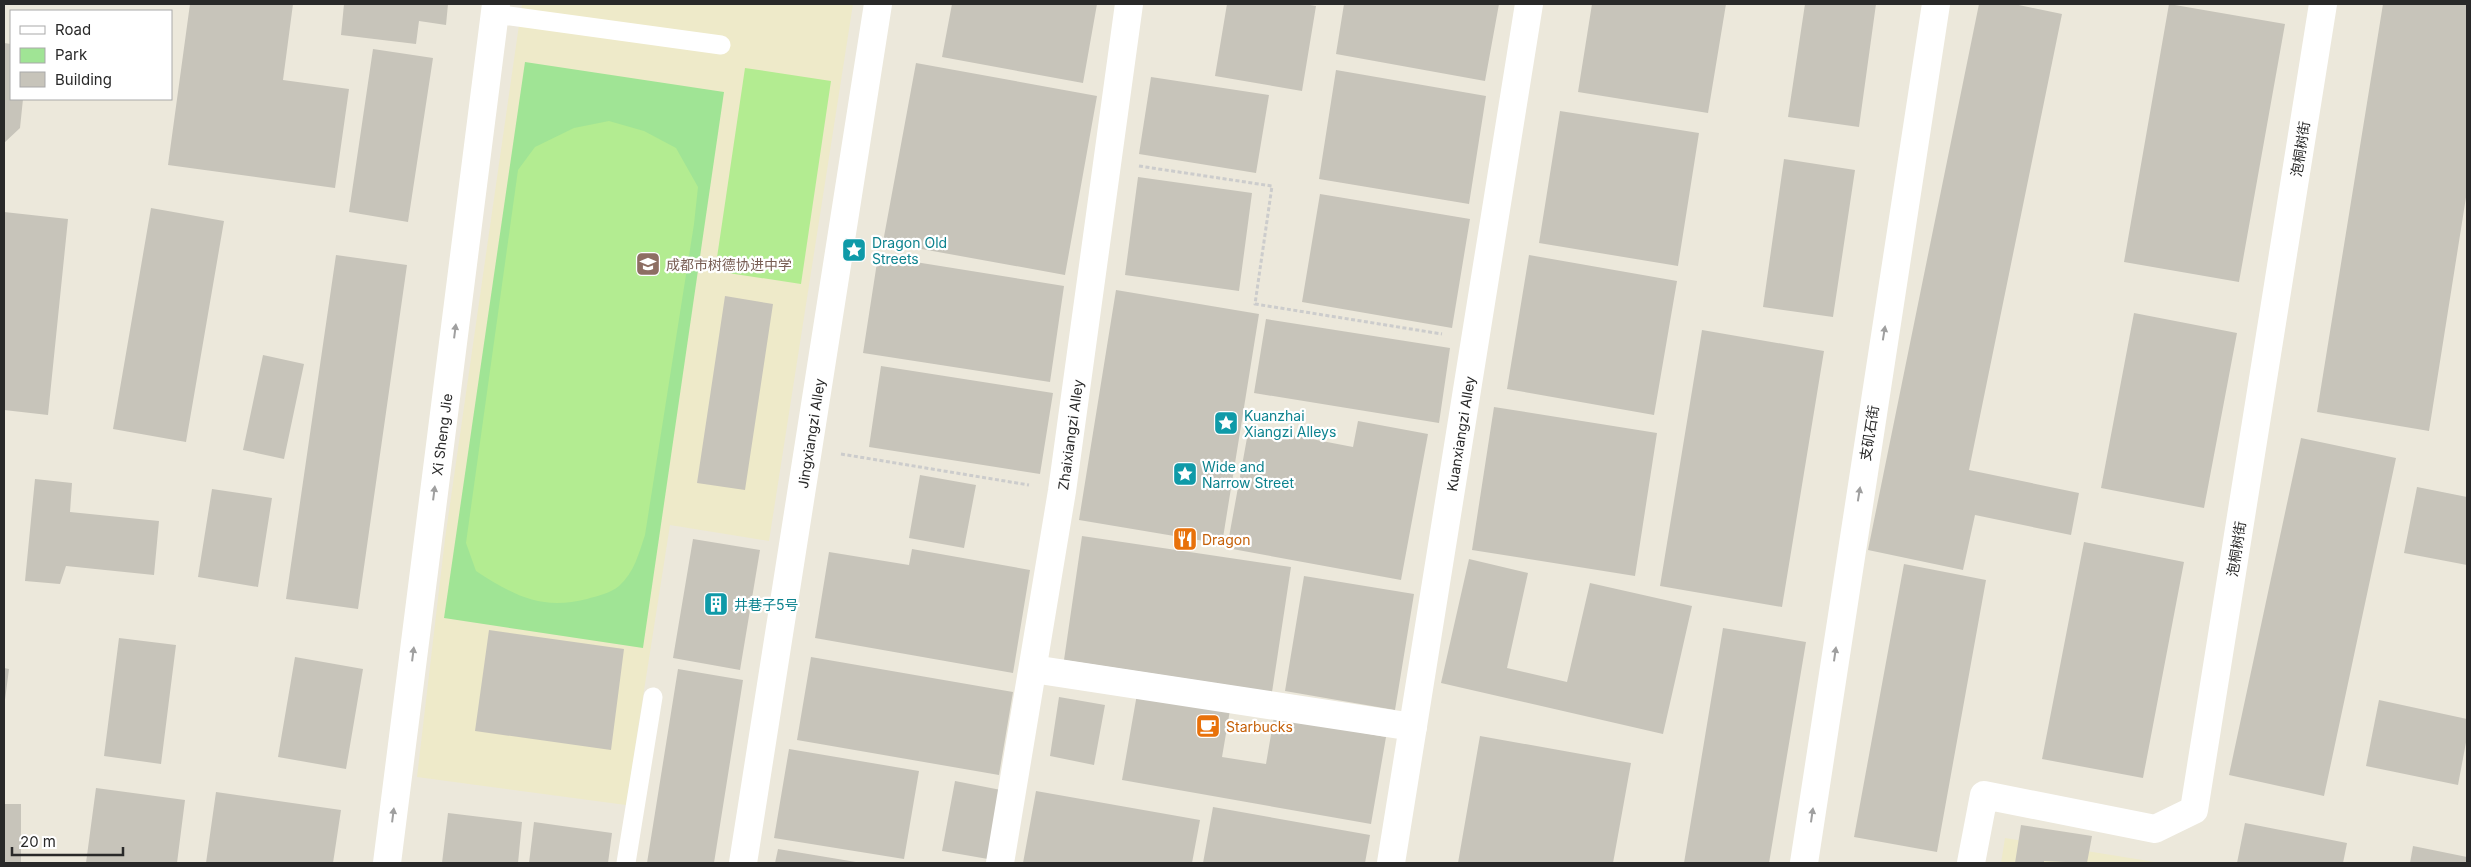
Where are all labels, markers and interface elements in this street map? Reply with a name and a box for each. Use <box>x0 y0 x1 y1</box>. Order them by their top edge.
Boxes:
legend <box>10 10 172 100</box>
text: Road <box>55 20 91 39</box>
text: Park <box>55 45 88 64</box>
text: Building <box>55 70 112 89</box>
street label: 泡桐树街 <box>2287 120 2313 178</box>
place label: Dragon Old Streets <box>872 234 947 267</box>
place icon: Dragon Old Streets <box>841 237 867 263</box>
school or university icon: 成都市树德协进中学 <box>635 251 661 277</box>
place label: 成都市树德协进中学 <box>666 256 792 273</box>
one-way arrow <box>451 323 459 339</box>
one-way arrow <box>1881 325 1889 341</box>
street label: Kuanxiangzi Alley <box>1442 375 1478 492</box>
street label: Jingxiangzi Alley <box>793 377 828 490</box>
street label: Zhaixiangzi Alley <box>1054 378 1086 491</box>
street label: Xi Sheng Jie <box>428 392 455 477</box>
street label: 支矶石街 <box>1856 404 1882 462</box>
place label: Kuanzhai Xiangzi Alleys <box>1244 407 1336 440</box>
place icon: Kuanzhai Xiangzi Alleys <box>1213 410 1239 436</box>
place label: Wide and Narrow Street <box>1202 458 1294 491</box>
place icon: Wide and Narrow Street <box>1172 461 1198 487</box>
one-way arrow <box>430 484 438 500</box>
one-way arrow <box>1856 485 1864 501</box>
street label: 泡桐树街 <box>2223 520 2249 578</box>
restaurant icon: Dragon <box>1172 526 1198 552</box>
place label: Dragon <box>1202 531 1251 548</box>
building icon: 井巷子5号 <box>703 591 729 617</box>
place label: 井巷子5号 <box>734 596 799 613</box>
one-way arrow <box>410 645 418 661</box>
one-way arrow <box>1832 646 1840 662</box>
cafe icon: Starbucks <box>1195 713 1221 739</box>
place label: Starbucks <box>1226 718 1293 735</box>
one-way arrow <box>389 807 397 823</box>
one-way arrow <box>1808 807 1816 823</box>
scale bar <box>12 824 124 856</box>
text: 20 m <box>20 832 56 851</box>

